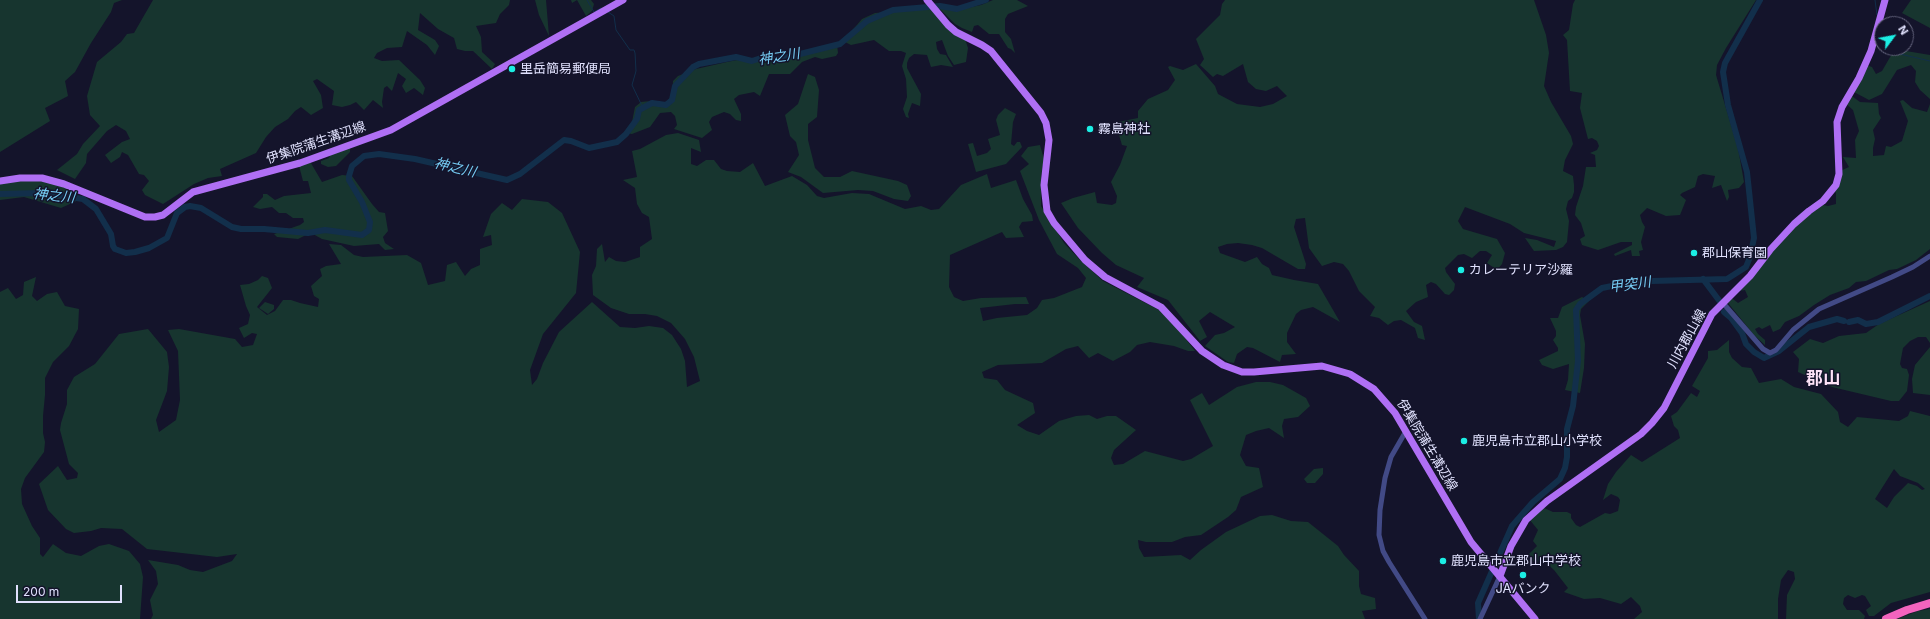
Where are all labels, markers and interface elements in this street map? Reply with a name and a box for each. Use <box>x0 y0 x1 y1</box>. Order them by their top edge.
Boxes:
north arrow <box>1874 16 1914 56</box>
text: N <box>1895 23 1911 37</box>
water label: 神之川 <box>757 45 801 69</box>
place label: 里岳簡易郵便局 <box>520 61 611 77</box>
marker: 里岳簡易郵便局 <box>507 64 517 74</box>
street label: 伊集院蒲生溝辺線 <box>264 119 368 167</box>
place label: 霧島神社 <box>1098 121 1150 137</box>
marker: 霧島神社 <box>1085 124 1095 134</box>
water label: 神之川 <box>433 155 477 181</box>
water label: 神之川 <box>32 185 76 207</box>
place label: 郡山保育園 <box>1702 245 1767 261</box>
marker: 郡山保育園 <box>1689 248 1699 258</box>
place label: カレーテリア沙羅 <box>1469 262 1573 278</box>
marker: カレーテリア沙羅 <box>1456 265 1466 275</box>
water label: 甲突川 <box>1608 274 1652 296</box>
street label: 川内郡山線 <box>1664 307 1710 371</box>
district label: 郡山 <box>1806 369 1840 389</box>
street label: 伊集院蒲生溝辺線 <box>1394 396 1460 494</box>
place label: 鹿児島市立郡山小学校 <box>1472 433 1602 449</box>
marker: 鹿児島市立郡山小学校 <box>1459 436 1469 446</box>
place label: 鹿児島市立郡山中学校 <box>1451 553 1581 569</box>
marker: 鹿児島市立郡山中学校 <box>1438 556 1448 566</box>
marker: JAバンク <box>1518 570 1528 580</box>
scale bar <box>18 577 124 603</box>
place label: JAバンク <box>1495 581 1551 597</box>
text: 200 m <box>23 584 59 599</box>

